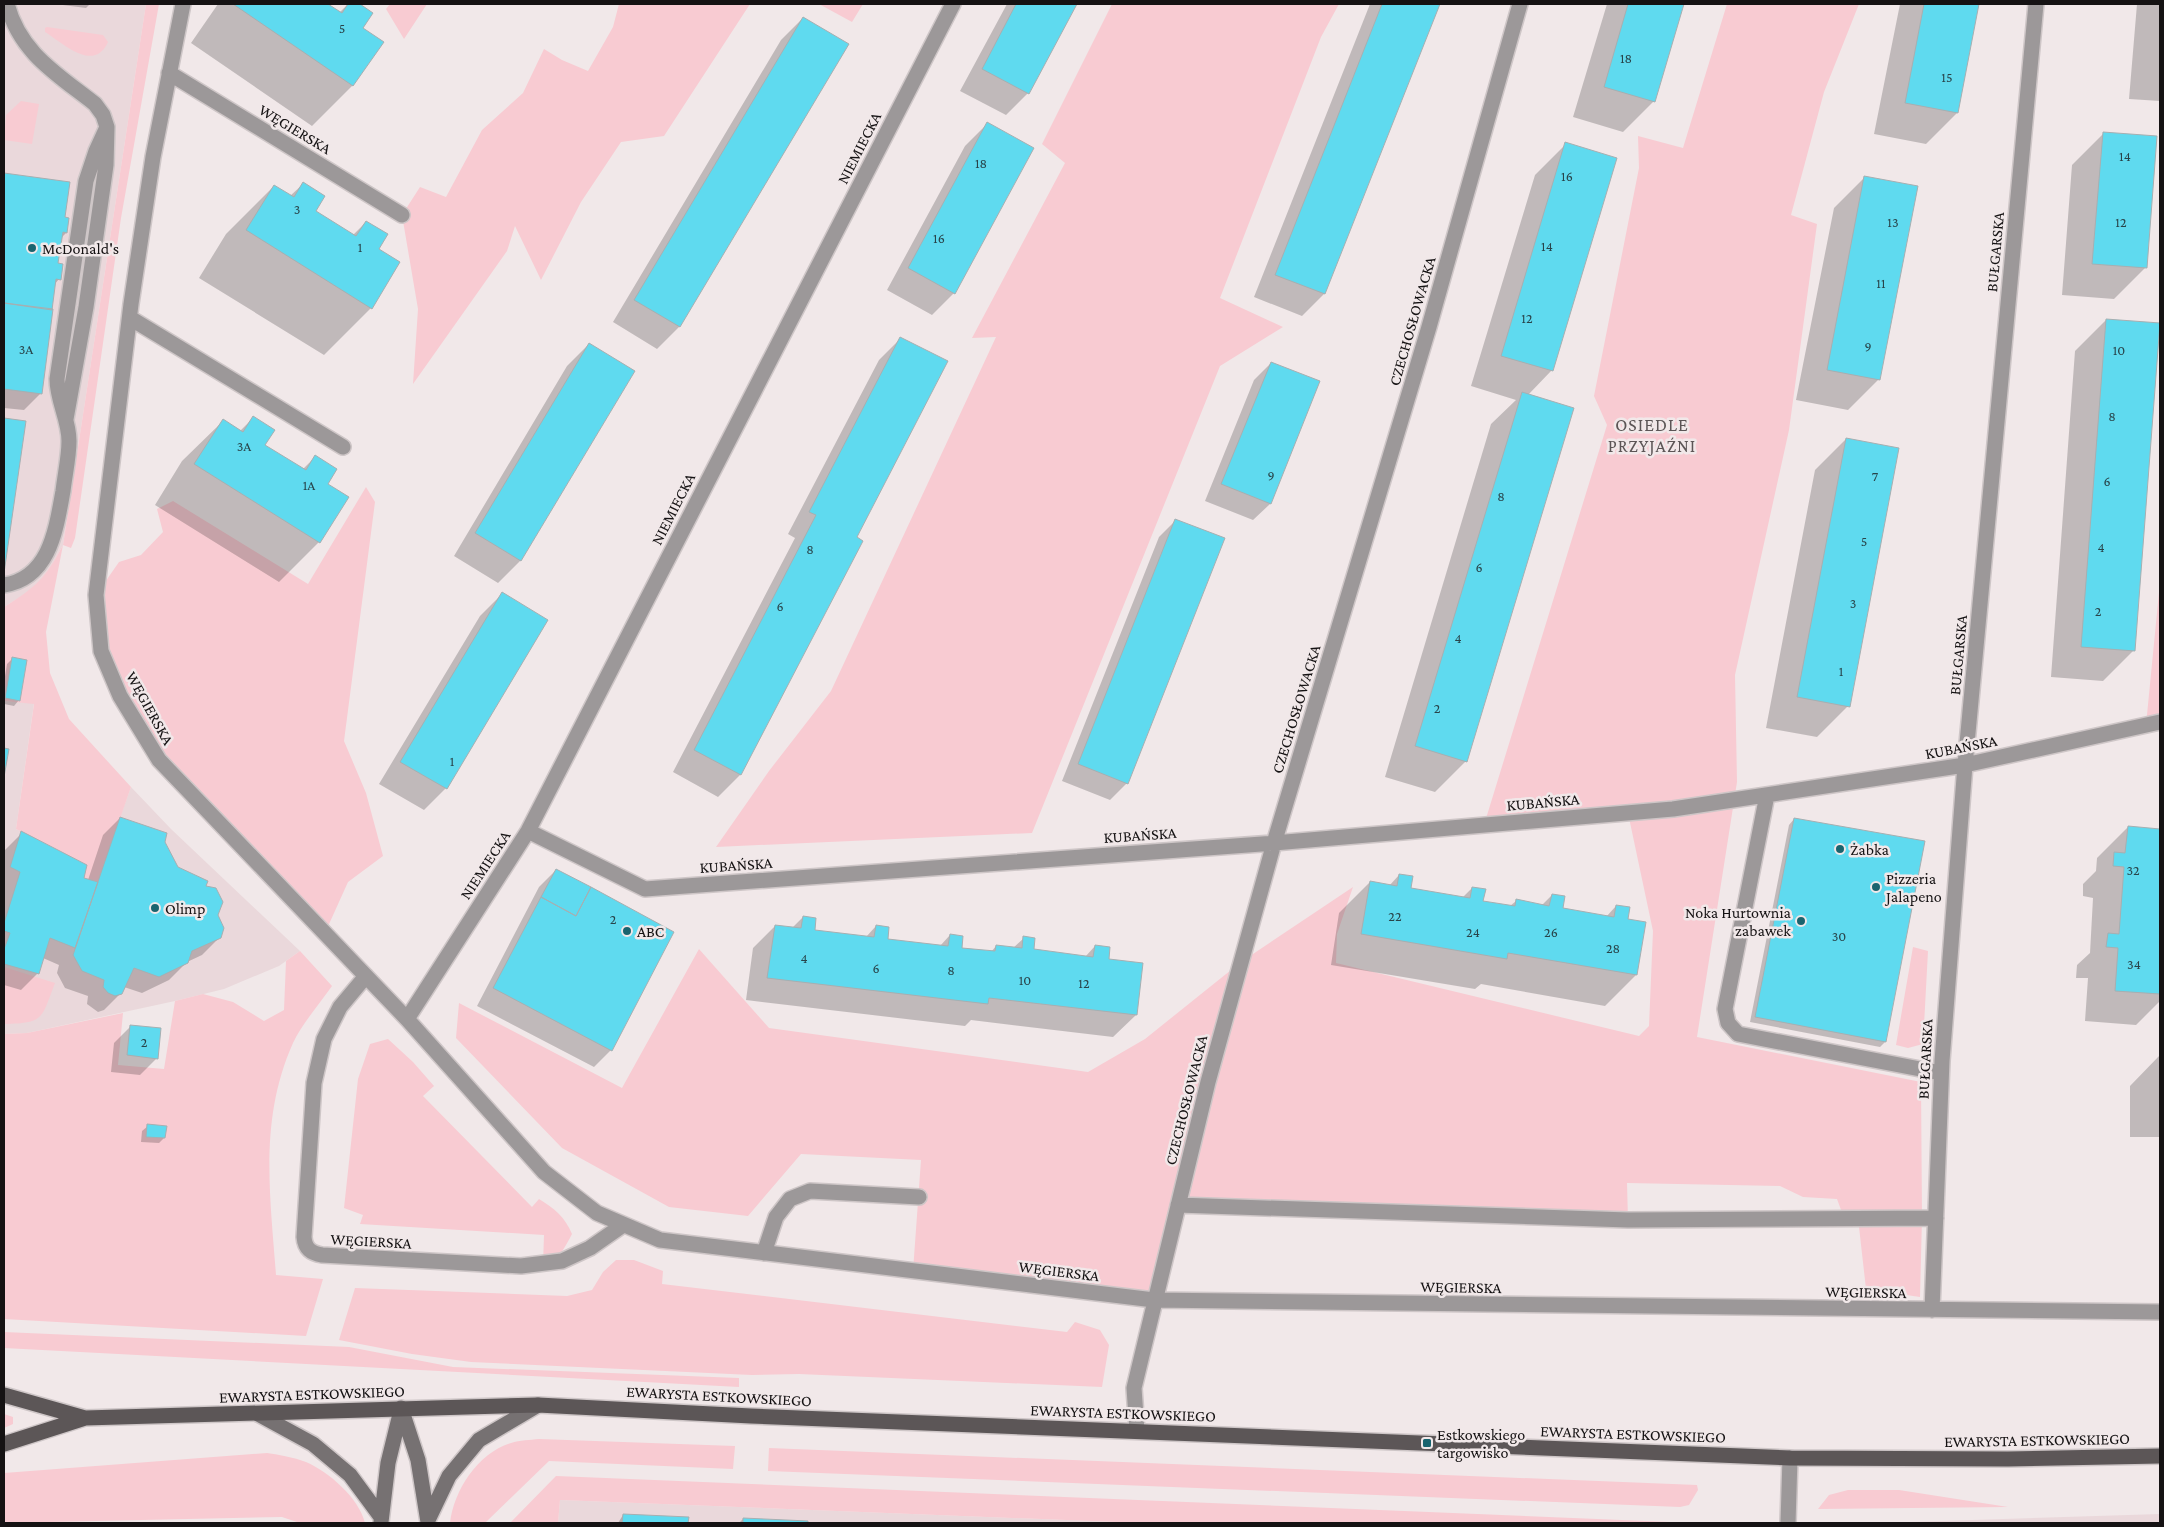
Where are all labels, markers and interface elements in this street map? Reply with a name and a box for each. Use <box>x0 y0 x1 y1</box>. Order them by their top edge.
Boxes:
house number: 5 <box>339 20 345 36</box>
house number: 18 <box>1620 50 1632 66</box>
house number: 15 <box>1941 69 1953 85</box>
street label: WĘGIERSKA <box>255 101 335 159</box>
street label: NIEMIECKA <box>834 108 885 187</box>
house number: 14 <box>2119 148 2131 164</box>
house number: 18 <box>975 155 987 171</box>
house number: 16 <box>1561 168 1573 184</box>
house number: 3 <box>294 201 300 217</box>
street label: BUŁGARSKA <box>1983 210 2007 293</box>
house number: 13 <box>1887 214 1899 230</box>
house number: 12 <box>2115 214 2127 230</box>
house number: 16 <box>933 230 945 246</box>
house number: 14 <box>1541 238 1553 254</box>
house number: 1 <box>358 239 363 255</box>
place label: McDonald's <box>42 240 119 257</box>
marker: McDonald's <box>26 242 38 254</box>
street label: CZECHOSŁOWACKA <box>1385 254 1439 387</box>
house number: 11 <box>1876 275 1886 291</box>
house number: 12 <box>1521 310 1533 326</box>
house number: 9 <box>1864 338 1872 354</box>
house number: 3A <box>19 341 33 357</box>
house number: 10 <box>2113 342 2125 358</box>
house number: 8 <box>2108 408 2116 424</box>
district label: OSIEDLE PRZYJAŹNI <box>1608 415 1696 456</box>
house number: 3A <box>237 438 251 454</box>
house number: 9 <box>1267 467 1275 483</box>
house number: 7 <box>1872 468 1879 484</box>
street label: NIEMIECKA <box>648 469 699 548</box>
house number: 6 <box>2103 473 2111 489</box>
house number: 1A <box>303 477 315 493</box>
house number: 8 <box>1497 488 1505 504</box>
house number: 5 <box>1861 533 1867 549</box>
house number: 4 <box>2097 539 2105 555</box>
house number: 8 <box>806 541 814 557</box>
house number: 6 <box>1475 559 1483 575</box>
house number: 3 <box>1850 595 1856 611</box>
house number: 6 <box>776 598 784 614</box>
house number: 2 <box>2095 603 2102 619</box>
street label: BUŁGARSKA <box>1946 613 1970 696</box>
house number: 4 <box>1454 630 1462 646</box>
street label: CZECHOSŁOWACKA <box>1268 642 1324 775</box>
house number: 1 <box>1839 663 1844 679</box>
street label: WĘGIERSKA <box>122 668 178 749</box>
house number: 2 <box>1434 700 1441 716</box>
street label: KUBAŃSKA <box>1924 732 1999 762</box>
house number: 1 <box>450 753 455 769</box>
street label: KUBAŃSKA <box>1506 790 1581 814</box>
street label: KUBAŃSKA <box>1103 824 1178 846</box>
street label: NIEMIECKA <box>457 827 514 902</box>
place label: Żabka <box>1850 841 1890 858</box>
marker: Żabka <box>1834 843 1846 855</box>
street label: KUBAŃSKA <box>699 854 774 876</box>
house number: 32 <box>2126 862 2140 878</box>
place label: Pizzeria Jalapeno <box>1884 870 1942 906</box>
marker: Pizzeria Jalapeno <box>1870 881 1882 893</box>
place label: Olimp <box>165 900 205 918</box>
marker: Olimp <box>149 902 161 914</box>
place label: Noka Hurtownia zabawek <box>1685 904 1792 939</box>
house number: 22 <box>1388 908 1402 924</box>
house number: 2 <box>610 911 617 927</box>
marker: Noka Hurtownia zabawek <box>1795 915 1807 927</box>
place label: ABC <box>637 923 664 940</box>
house number: 24 <box>1466 924 1480 940</box>
house number: 26 <box>1544 924 1558 940</box>
marker: ABC <box>621 925 633 937</box>
house number: 30 <box>1832 928 1846 944</box>
house number: 28 <box>1606 940 1620 956</box>
house number: 4 <box>800 950 808 966</box>
house number: 34 <box>2127 956 2141 972</box>
house number: 6 <box>872 960 880 976</box>
house number: 8 <box>947 962 955 978</box>
house number: 10 <box>1019 972 1031 988</box>
house number: 12 <box>1078 975 1090 991</box>
street label: BUŁGARSKA <box>1914 1018 1936 1100</box>
street label: CZECHOSŁOWACKA <box>1162 1032 1211 1167</box>
house number: 2 <box>141 1034 148 1050</box>
street label: WĘGIERSKA <box>330 1230 413 1253</box>
street label: WĘGIERSKA <box>1018 1258 1101 1285</box>
street label: WĘGIERSKA <box>1420 1278 1503 1297</box>
street label: WĘGIERSKA <box>1825 1283 1908 1302</box>
street label: EWARYSTA ESTKOWSKIEGO <box>219 1382 405 1406</box>
street label: EWARYSTA ESTKOWSKIEGO <box>626 1383 812 1409</box>
street label: EWARYSTA ESTKOWSKIEGO <box>1030 1401 1216 1425</box>
street label: EWARYSTA ESTKOWSKIEGO <box>1540 1422 1726 1446</box>
place label: Estkowskiego targowisko <box>1437 1426 1525 1462</box>
street label: EWARYSTA ESTKOWSKIEGO <box>1944 1430 2130 1450</box>
marker: Estkowskiego targowisko <box>1421 1437 1433 1449</box>

